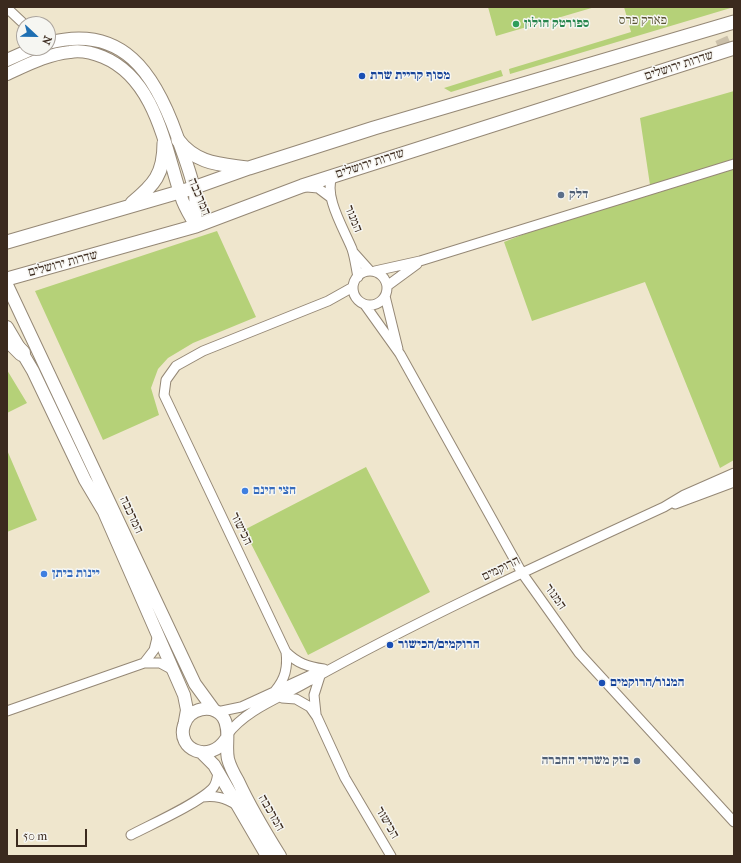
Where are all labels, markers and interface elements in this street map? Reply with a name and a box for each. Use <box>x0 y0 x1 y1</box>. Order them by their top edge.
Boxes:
park label: פארק פרס <box>619 13 667 29</box>
north arrow <box>16 16 56 56</box>
place label: ספורטק חולון <box>524 16 589 32</box>
marker: ספורטק חולון <box>511 19 521 29</box>
text: N <box>39 34 54 47</box>
street label: שדרות ירושלים <box>643 48 715 84</box>
place label: מסוף קריית שרת <box>370 68 450 84</box>
marker: מסוף קריית שרת <box>357 71 367 81</box>
street label: שדרות ירושלים <box>334 146 406 182</box>
street label: המרכבה <box>184 176 214 218</box>
place label: דלק <box>569 187 588 203</box>
marker: דלק <box>556 190 566 200</box>
street label: המנור <box>341 203 365 235</box>
street label: שדרות ירושלים <box>26 247 100 281</box>
place label: חצי חינם <box>253 483 296 499</box>
marker: חצי חינם <box>240 486 250 496</box>
street label: המרכבה <box>116 494 146 536</box>
street label: הכישור <box>226 510 256 548</box>
street label: הרוקמים <box>479 553 523 585</box>
place label: יינות ביתן <box>52 566 100 582</box>
marker: יינות ביתן <box>39 569 49 579</box>
street label: המנור <box>541 581 569 613</box>
place label: הרוקמים/הכישור <box>398 637 480 653</box>
marker: הרוקמים/הכישור <box>385 640 395 650</box>
place label: המנור/הרוקמים <box>610 675 684 691</box>
marker: המנור/הרוקמים <box>597 678 607 688</box>
place label: בזק משרדי החברה <box>541 753 629 769</box>
marker: בזק משרדי החברה <box>632 756 642 766</box>
street label: המרכבה <box>254 792 288 834</box>
street label: הכישור <box>372 804 402 842</box>
scale bar <box>18 821 89 847</box>
text: 50 m <box>23 829 47 843</box>

